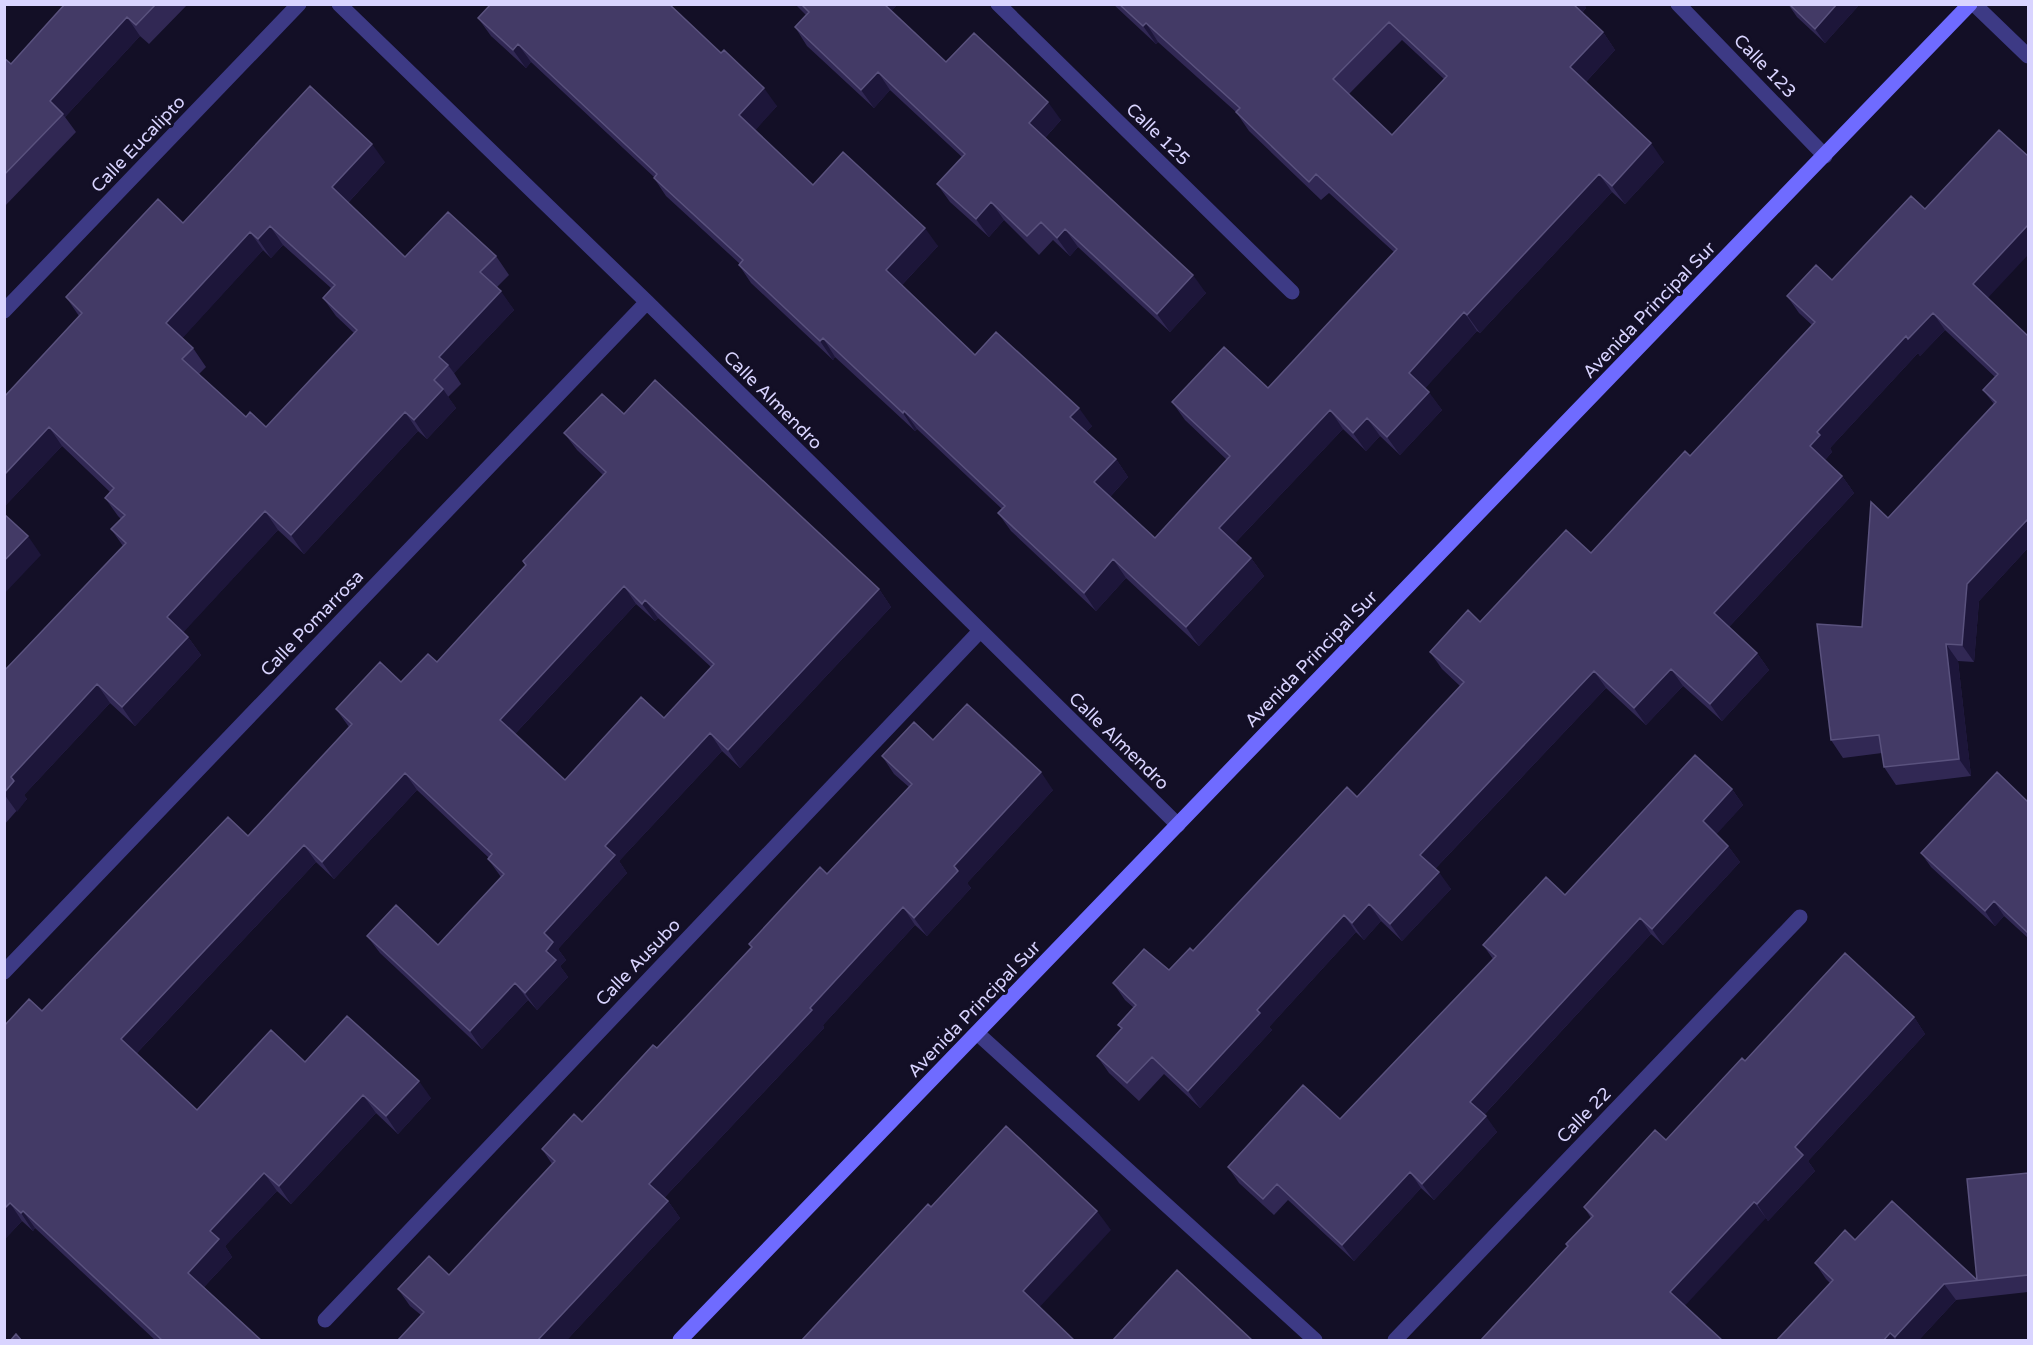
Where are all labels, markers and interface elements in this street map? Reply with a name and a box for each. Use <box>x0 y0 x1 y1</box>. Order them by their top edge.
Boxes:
street label: Calle 123 <box>1729 29 1801 103</box>
street label: Calle Eucalipto <box>86 91 190 197</box>
street label: Calle 125 <box>1121 98 1195 170</box>
street label: Avenida Principal Sur <box>1578 237 1720 383</box>
street label: Calle Almendro <box>719 346 827 454</box>
street label: Calle Pomarrosa <box>256 565 368 681</box>
street label: Avenida Principal Sur <box>1240 586 1382 732</box>
street label: Calle Almendro <box>1064 688 1174 794</box>
street label: Calle Ausubo <box>591 914 685 1010</box>
street label: Avenida Principal Sur <box>903 936 1045 1082</box>
street label: Calle 22 <box>1552 1083 1616 1147</box>

